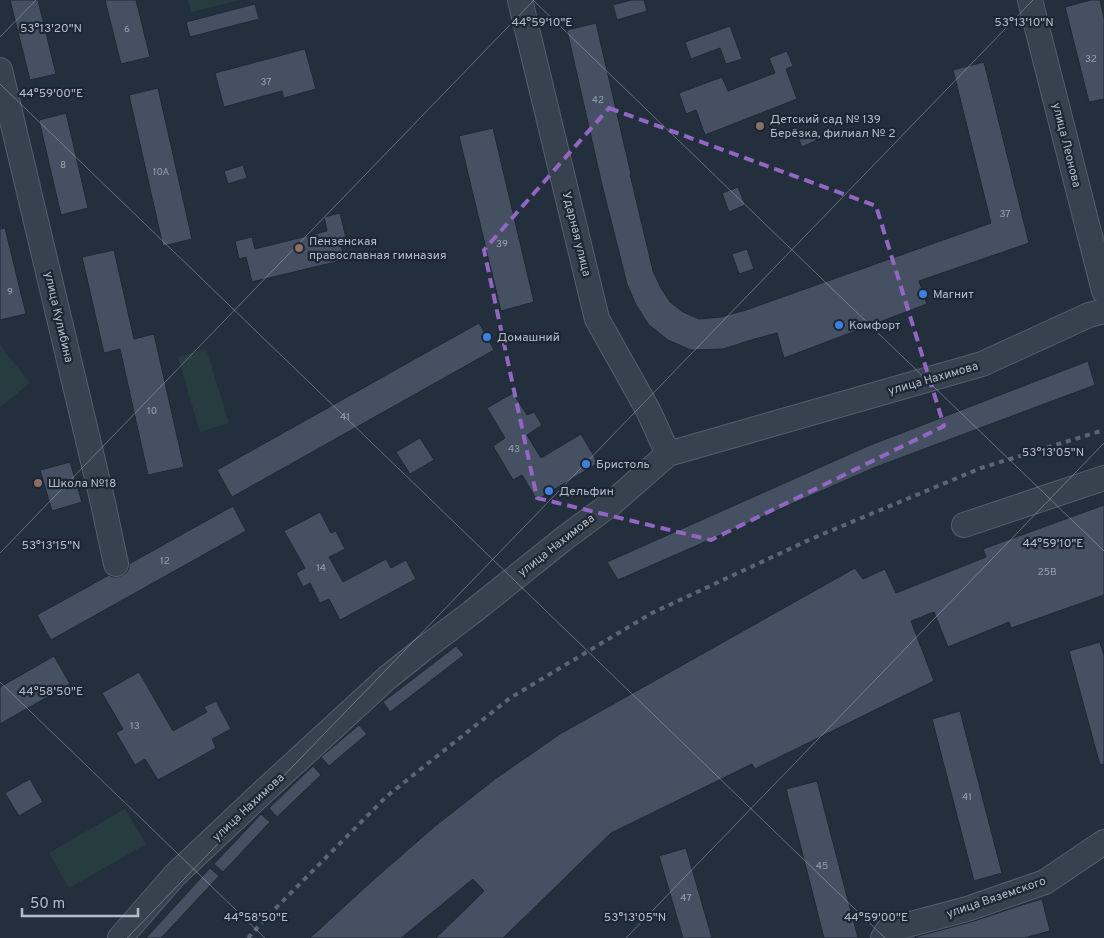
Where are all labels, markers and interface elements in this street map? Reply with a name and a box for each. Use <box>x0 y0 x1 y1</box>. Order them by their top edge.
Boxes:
text: 44°59'10"E <box>511 15 573 31</box>
text: 53°13'10"N <box>994 15 1054 31</box>
text: 53°13'20"N <box>20 21 82 37</box>
house number: 6 <box>124 23 130 36</box>
house number: 32 <box>1085 53 1097 66</box>
house number: 37 <box>260 76 272 89</box>
text: 44°59'00"E <box>19 86 83 102</box>
house number: 42 <box>592 94 604 107</box>
street label: улица Леонова <box>1048 101 1084 189</box>
place label: Детский сад № 139 Берёзка, филиал № 2 <box>770 112 896 142</box>
marker: Детский сад № 139 Берёзка, филиал № 2 <box>754 120 766 132</box>
house number: 8 <box>60 159 66 172</box>
house number: 10А <box>153 166 170 179</box>
street label: Ударная улица <box>558 190 594 278</box>
house number: 37 <box>999 208 1011 221</box>
place label: Пензенская православная гимназия <box>309 234 447 264</box>
house number: 39 <box>496 238 508 251</box>
marker: Пензенская православная гимназия <box>293 242 305 254</box>
street label: улица Кулибина <box>40 270 76 364</box>
house number: 9 <box>7 286 13 299</box>
place label: Магнит <box>933 287 974 303</box>
marker: Магнит <box>917 288 929 300</box>
place label: Комфорт <box>849 318 901 334</box>
marker: Комфорт <box>833 319 845 331</box>
place label: Домашний <box>497 330 560 346</box>
marker: Домашний <box>481 331 493 343</box>
street label: улица Нахимова <box>886 358 980 399</box>
house number: 10 <box>147 405 157 418</box>
house number: 41 <box>340 411 350 424</box>
house number: 43 <box>508 443 520 456</box>
text: 53°13'05"N <box>1022 445 1084 461</box>
place label: Бристоль <box>596 457 650 473</box>
marker: Бристоль <box>580 458 592 470</box>
place label: Школа №18 <box>48 476 116 492</box>
marker: Школа №18 <box>32 477 44 489</box>
place label: Дельфин <box>559 484 614 500</box>
marker: Дельфин <box>543 485 555 497</box>
street label: улица Нахимова <box>515 511 598 581</box>
text: 44°59'10"E <box>1022 536 1084 552</box>
text: 53°13'15"N <box>21 538 81 554</box>
house number: 12 <box>160 555 170 568</box>
house number: 14 <box>316 562 326 575</box>
house number: 25В <box>1038 566 1056 579</box>
text: 44°58'50"E <box>19 684 83 700</box>
house number: 13 <box>130 720 140 733</box>
street label: улица Нахимова <box>209 770 288 845</box>
house number: 41 <box>962 791 972 804</box>
house number: 45 <box>816 860 828 873</box>
street label: улица Вяземского <box>944 873 1049 922</box>
scale bar <box>22 886 139 918</box>
house number: 47 <box>680 892 692 905</box>
text: 50 m <box>30 895 65 914</box>
text: 44°58'50"E <box>224 910 288 926</box>
text: 53°13'05"N <box>604 910 666 926</box>
text: 44°59'00"E <box>844 910 908 926</box>

